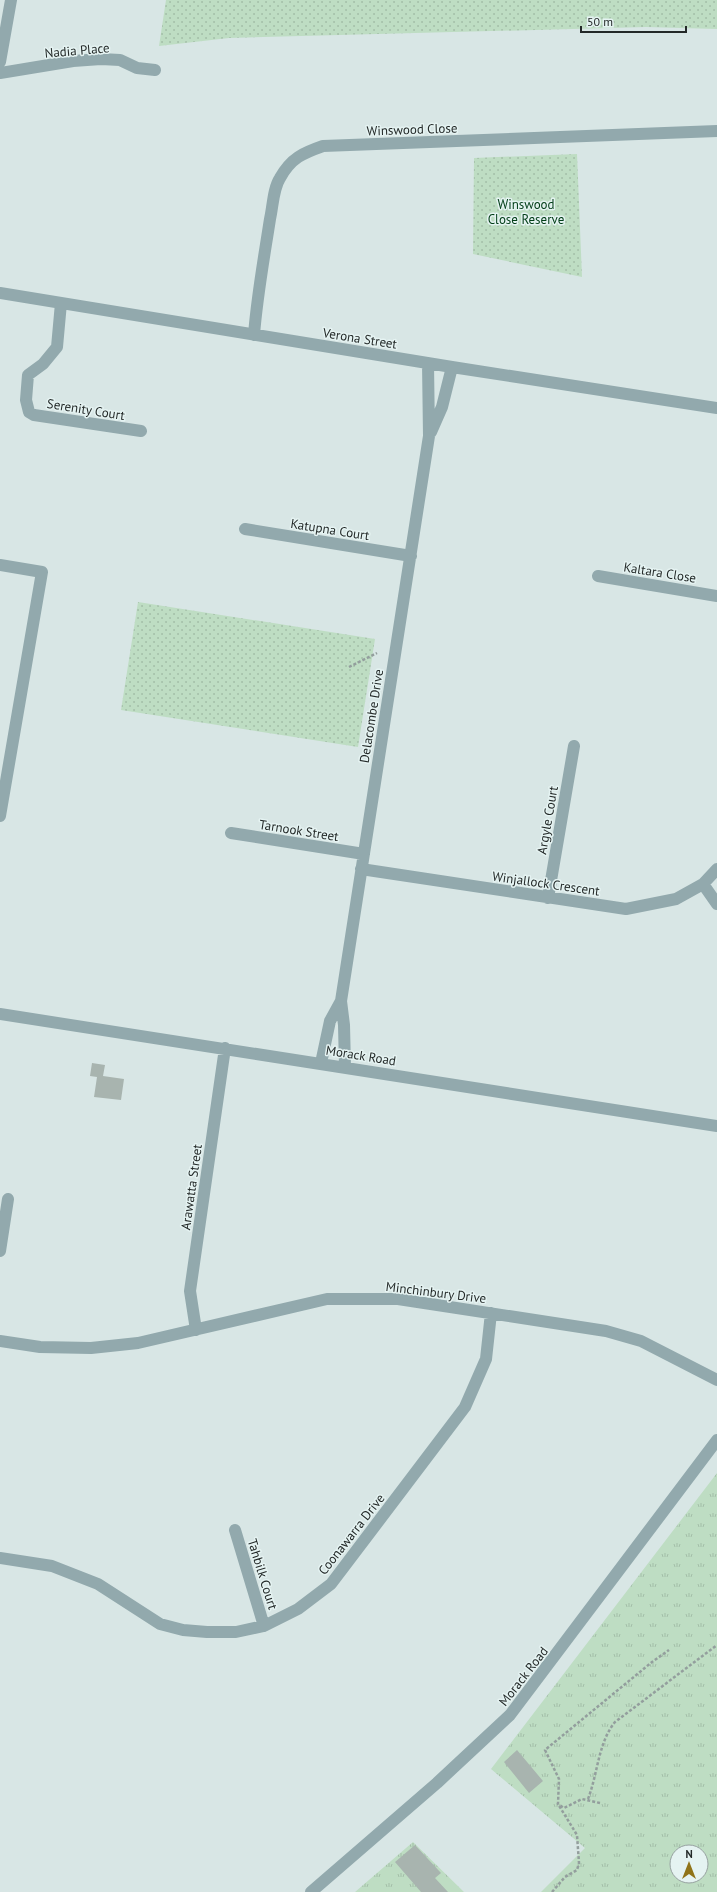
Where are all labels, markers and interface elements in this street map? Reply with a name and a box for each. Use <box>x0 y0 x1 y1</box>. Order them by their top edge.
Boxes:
scale bar <box>581 8 686 34</box>
text: 50 m <box>587 14 613 29</box>
street label: Nadia Place <box>44 39 110 62</box>
street label: Winswood Close <box>366 119 458 140</box>
park label: Winswood Close Reserve <box>488 196 564 228</box>
street label: Verona Street <box>321 324 399 353</box>
street label: Serenity Court <box>46 395 127 424</box>
street label: Katupna Court <box>289 515 371 544</box>
street label: Kaltara Close <box>622 558 697 587</box>
street label: Delacombe Drive <box>356 668 387 764</box>
street label: Argyle Court <box>533 784 562 856</box>
street label: Tarnook Street <box>258 816 340 845</box>
street label: Winjallock Crescent <box>491 868 601 900</box>
street label: Morack Road <box>325 1042 397 1069</box>
street label: Arawatta Street <box>177 1143 206 1231</box>
street label: Minchinbury Drive <box>385 1278 487 1307</box>
street label: Coonawarra Drive <box>314 1490 388 1578</box>
street label: Tahbilk Court <box>244 1537 282 1612</box>
street label: Morack Road <box>495 1643 552 1709</box>
north arrow <box>669 1844 709 1884</box>
text: N <box>685 1847 693 1861</box>

